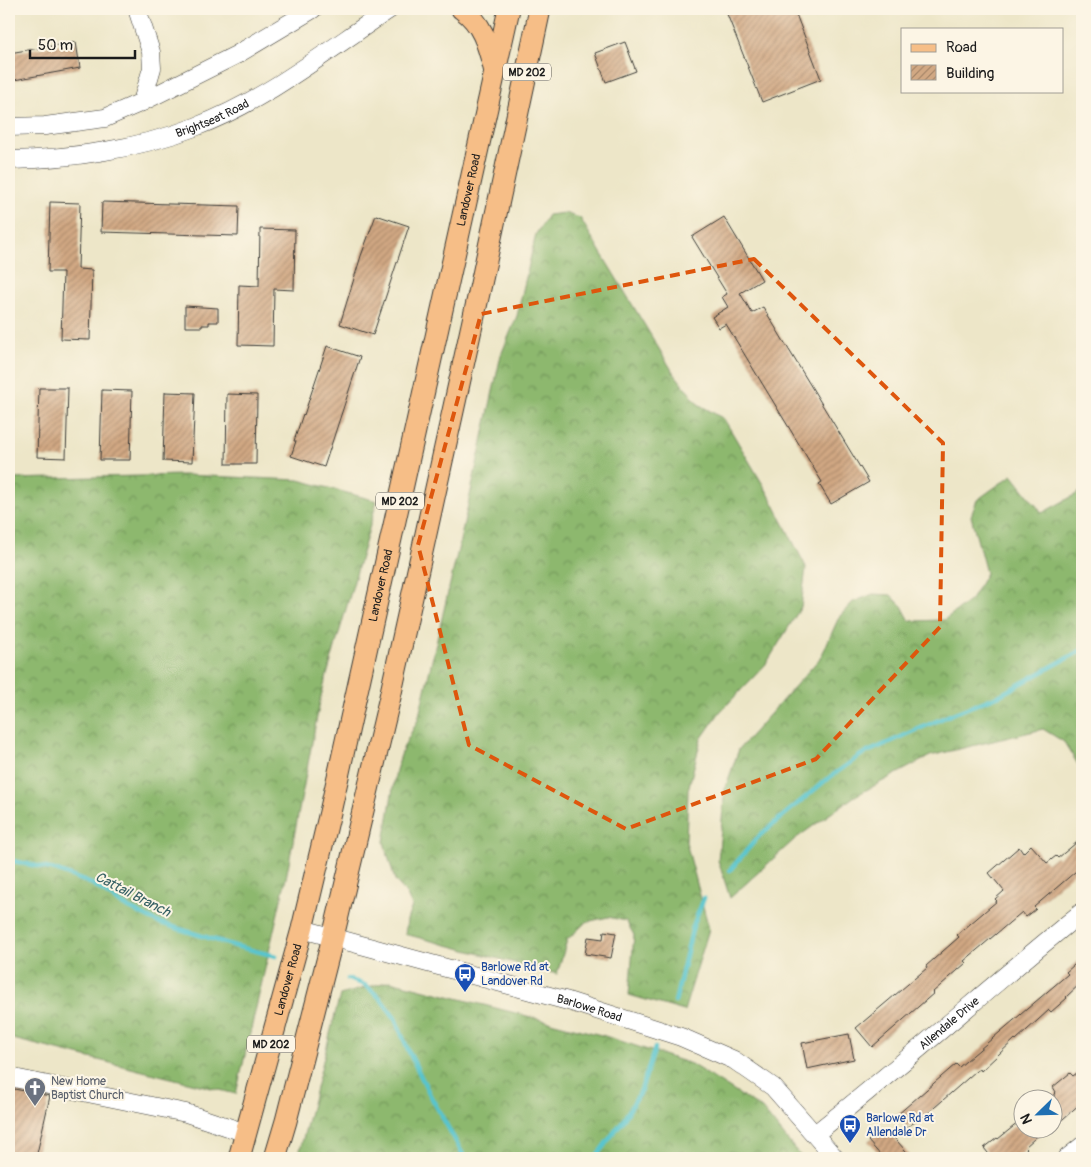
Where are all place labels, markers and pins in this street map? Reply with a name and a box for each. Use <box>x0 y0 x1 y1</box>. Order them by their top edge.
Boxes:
place label: Barlowe Rd at Landover Rd <box>481 960 549 989</box>
bus stop icon: Barlowe Rd at Landover Rd <box>453 962 477 993</box>
place label: New Home Baptist Church <box>51 1074 124 1103</box>
church icon: New Home Baptist Church <box>23 1076 47 1107</box>
place label: Barlowe Rd at Allendale Dr <box>866 1111 934 1140</box>
bus stop icon: Barlowe Rd at Allendale Dr <box>838 1113 862 1144</box>

